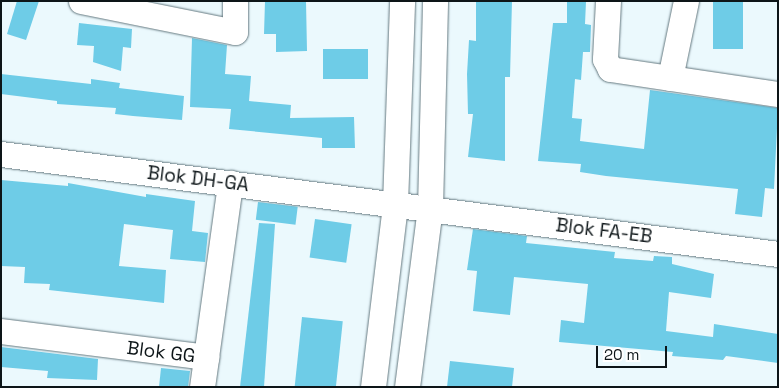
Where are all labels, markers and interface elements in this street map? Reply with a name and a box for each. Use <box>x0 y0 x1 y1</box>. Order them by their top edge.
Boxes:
street label: Blok DH-GA <box>146 161 250 197</box>
street label: Blok FA-EB <box>554 214 654 248</box>
street label: Blok GG <box>125 336 197 368</box>
scale bar <box>599 336 670 368</box>
text: 20 m <box>604 345 639 364</box>

